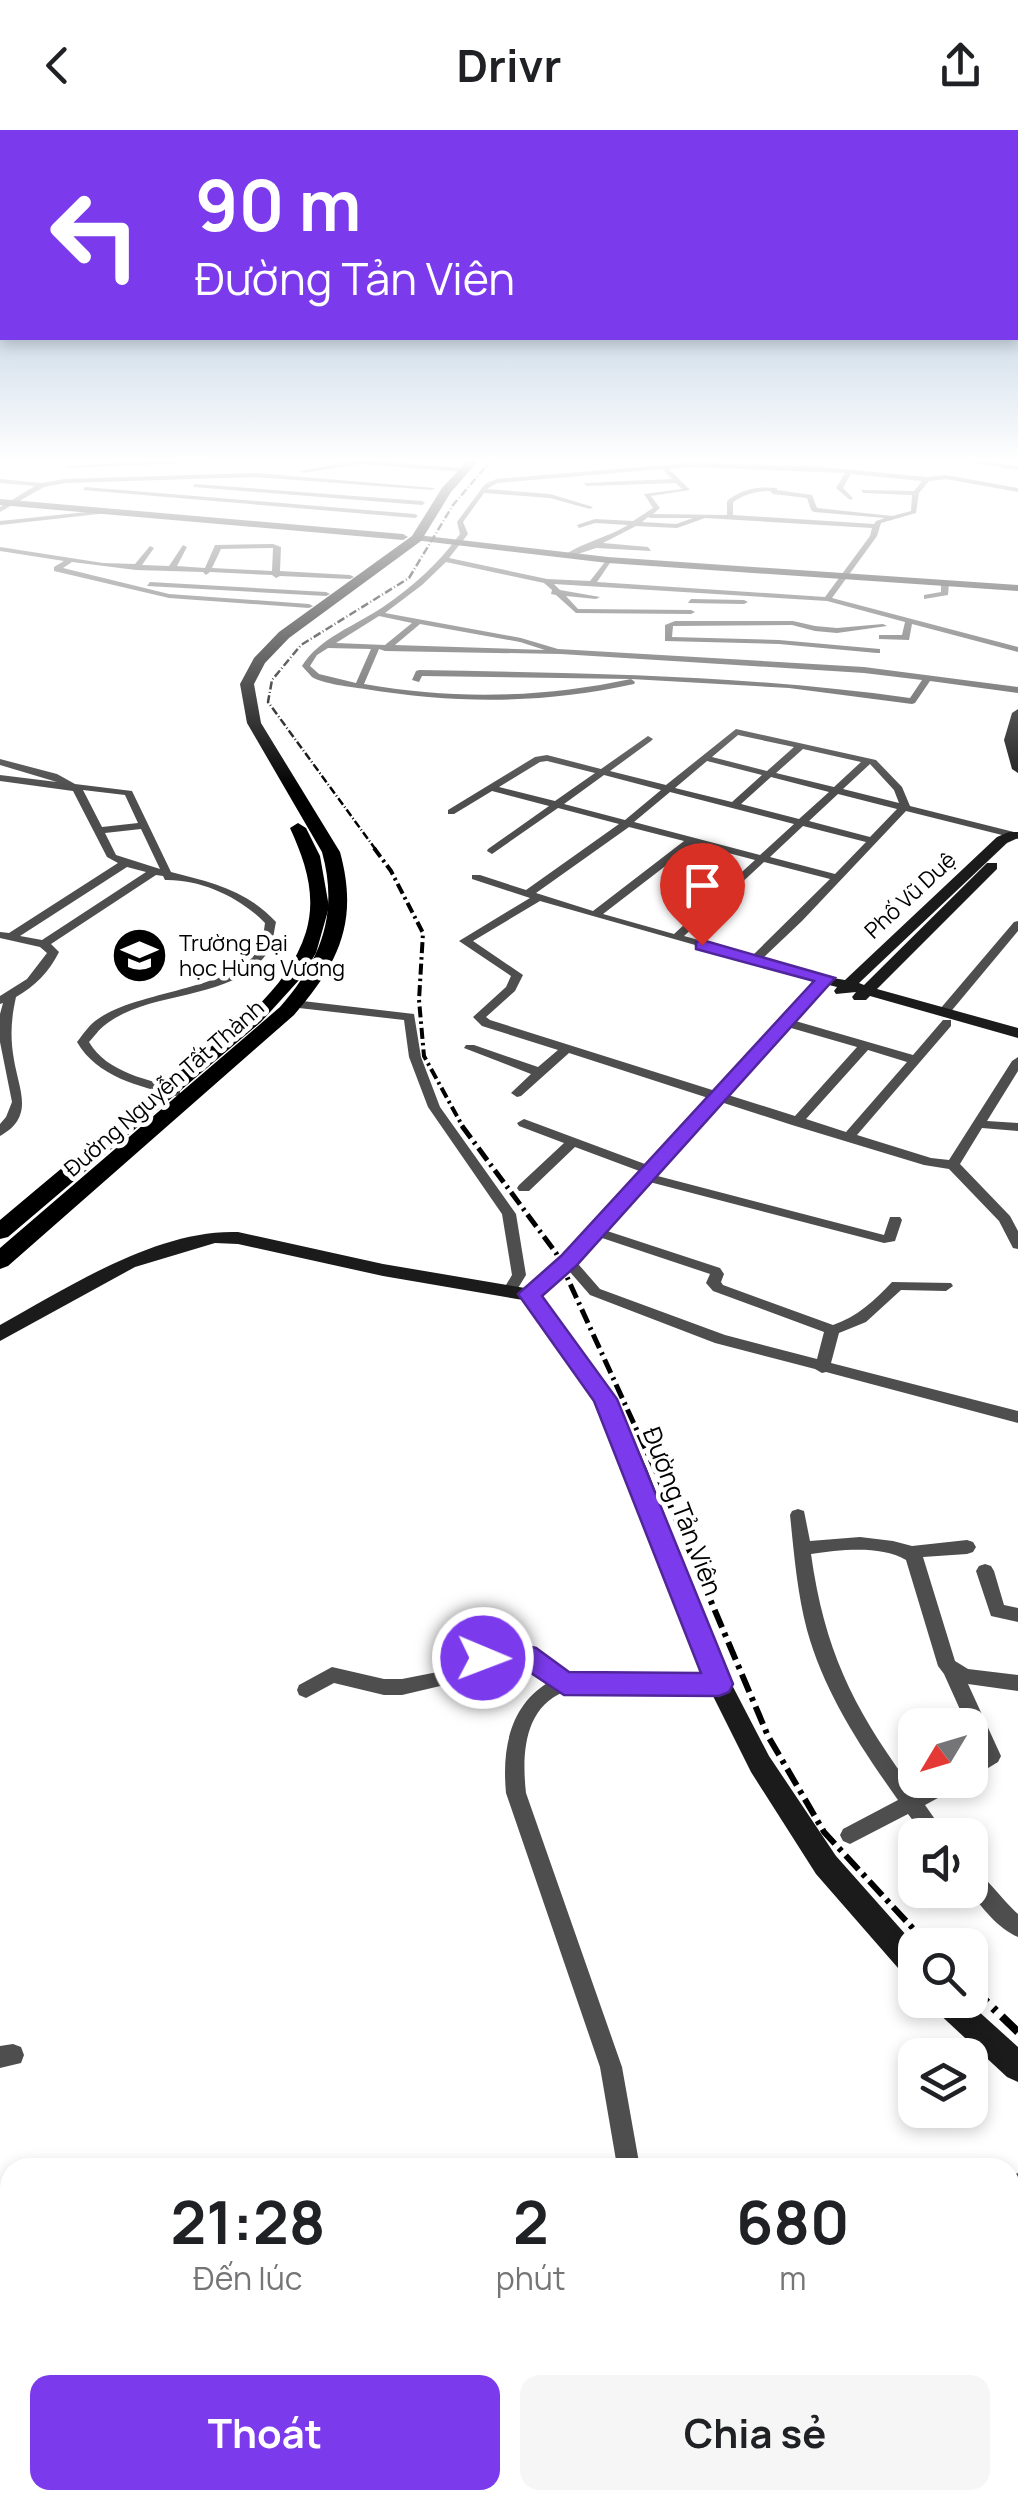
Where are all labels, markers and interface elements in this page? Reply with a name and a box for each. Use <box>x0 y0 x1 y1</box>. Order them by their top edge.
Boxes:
text: Drivr <box>457 34 561 96</box>
icon: back <box>30 38 85 93</box>
icon: share <box>933 38 988 93</box>
text: 90 m <box>195 156 362 252</box>
icon: left <box>30 170 160 300</box>
text: Đường Tản Viên <box>195 247 515 309</box>
pin <box>660 843 745 946</box>
street label: Phố Vũ Duệ <box>858 845 962 945</box>
icon: arrive <box>675 858 730 913</box>
school or university icon: Trường Đại học Hùng Vương <box>110 926 170 986</box>
place label: Trường Đại học Hùng Vương <box>179 928 345 983</box>
street label: Đường Nguyễn Tất Thành <box>58 993 270 1183</box>
street label: Đường Tản Viên <box>635 1422 731 1600</box>
position arrow <box>431 1606 535 1710</box>
north arrow <box>898 1708 988 1798</box>
map controls <box>898 1708 988 2128</box>
button: sound <box>898 1818 988 1908</box>
button: search <box>898 1928 988 2018</box>
button: layers <box>898 2038 988 2128</box>
text: 21:28 <box>170 2180 325 2262</box>
text: 2 <box>513 2180 549 2262</box>
text: 680 <box>736 2180 850 2262</box>
text: Đến lúc <box>193 2256 302 2300</box>
text: phút <box>496 2256 566 2300</box>
text: m <box>779 2256 806 2300</box>
button: Thoát <box>30 2375 500 2490</box>
button: Chia sẻ <box>520 2375 990 2490</box>

